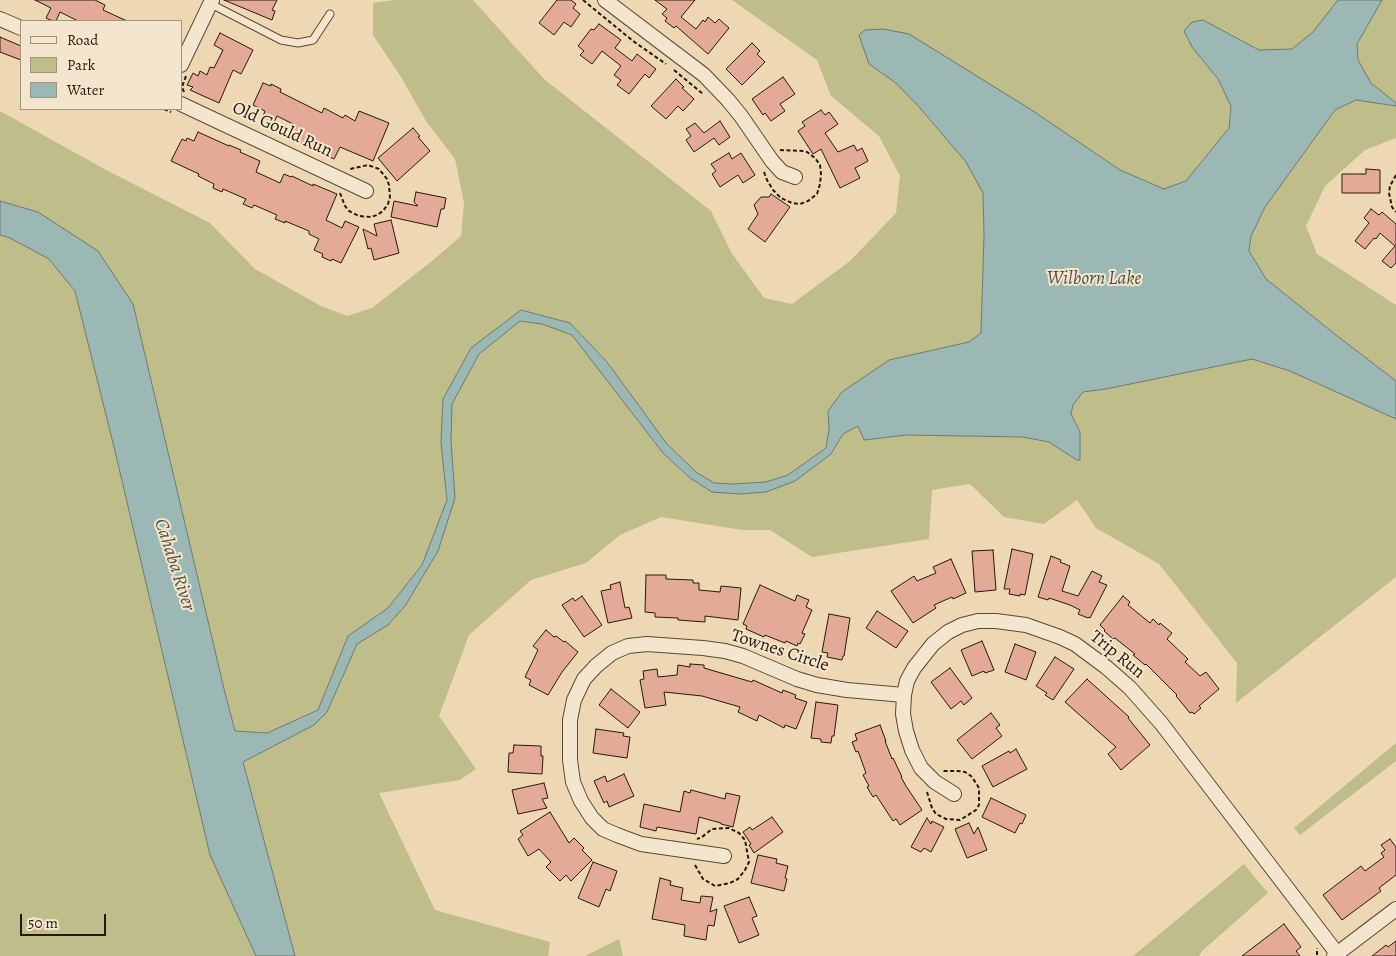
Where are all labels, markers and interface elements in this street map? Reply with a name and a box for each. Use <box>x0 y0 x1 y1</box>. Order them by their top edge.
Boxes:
legend <box>20 20 182 110</box>
text: Road <box>67 30 98 50</box>
text: Park <box>67 55 95 75</box>
text: Water <box>67 80 104 100</box>
street label: Old Gould Run <box>228 97 336 163</box>
water label: Wilborn Lake <box>1047 268 1141 290</box>
water label: Cahaba River <box>148 516 200 614</box>
street label: Townes Circle <box>728 625 832 677</box>
street label: Trip Run <box>1085 626 1149 684</box>
scale bar <box>22 904 109 936</box>
text: 50 m <box>28 913 58 933</box>

